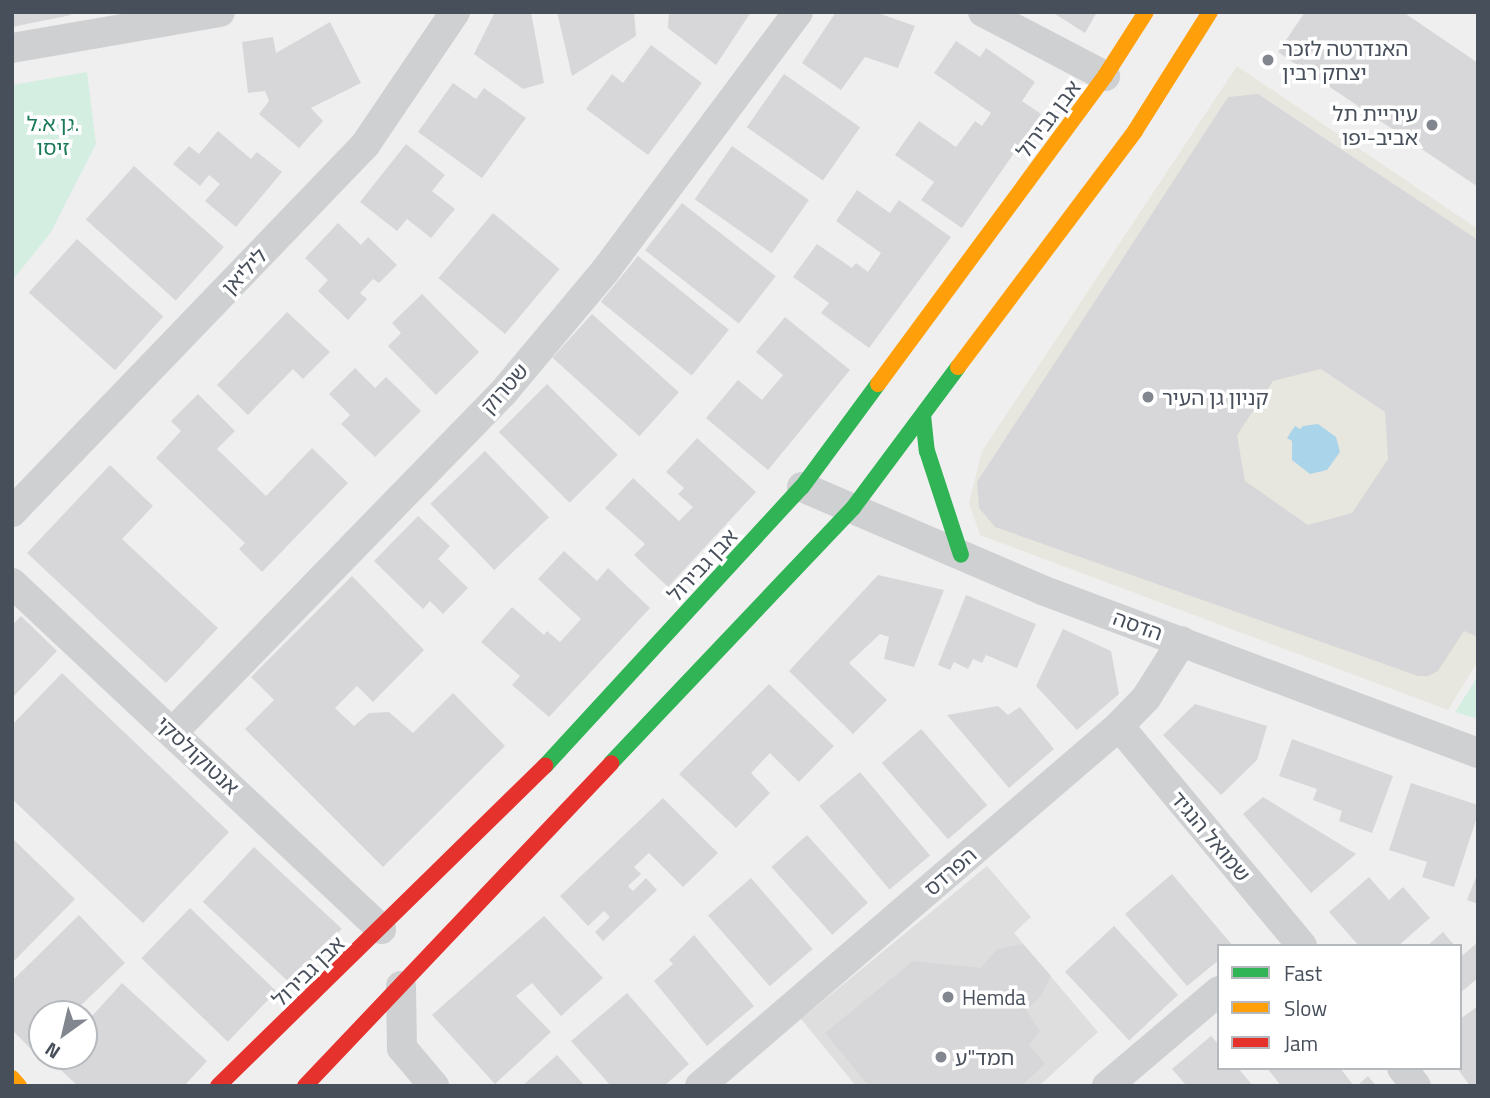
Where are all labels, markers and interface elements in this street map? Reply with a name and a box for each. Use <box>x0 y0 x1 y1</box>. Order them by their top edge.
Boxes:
place label: האנדרטה לזכר יצחק רבין <box>1282 35 1408 85</box>
marker: האנדרטה לזכר יצחק רבין <box>1260 52 1276 68</box>
street label: אבן גבירול <box>1011 75 1085 163</box>
place label: עיריית תל אביב-יפו <box>1333 100 1418 150</box>
park label: גן א.ל. זיסו <box>27 110 79 160</box>
marker: עיריית תל אביב-יפו <box>1424 117 1440 133</box>
street label: ליליאן <box>216 243 272 299</box>
street label: שטרוק <box>475 358 533 418</box>
place label: קניון גן העיר <box>1162 384 1269 410</box>
marker: קניון גן העיר <box>1140 389 1156 405</box>
street label: אבן גבירול <box>662 523 742 607</box>
street label: הדסה <box>1110 605 1166 645</box>
street label: אנטוקולסקי <box>152 711 244 799</box>
street label: שמואל הנגיד <box>1166 786 1256 886</box>
street label: הפרדס <box>919 841 981 901</box>
street label: אבן גבירול <box>267 930 349 1012</box>
legend <box>1217 944 1462 1070</box>
text: Fast <box>1284 957 1322 989</box>
place label: Hemda <box>962 984 1026 1010</box>
marker: Hemda <box>940 989 956 1005</box>
text: Slow <box>1284 992 1327 1024</box>
north arrow <box>28 1000 98 1070</box>
text: Jam <box>1284 1027 1318 1059</box>
text: N <box>39 1035 66 1067</box>
place label: חמד"ע <box>955 1044 1014 1070</box>
marker: חמד"ע <box>933 1049 949 1065</box>

